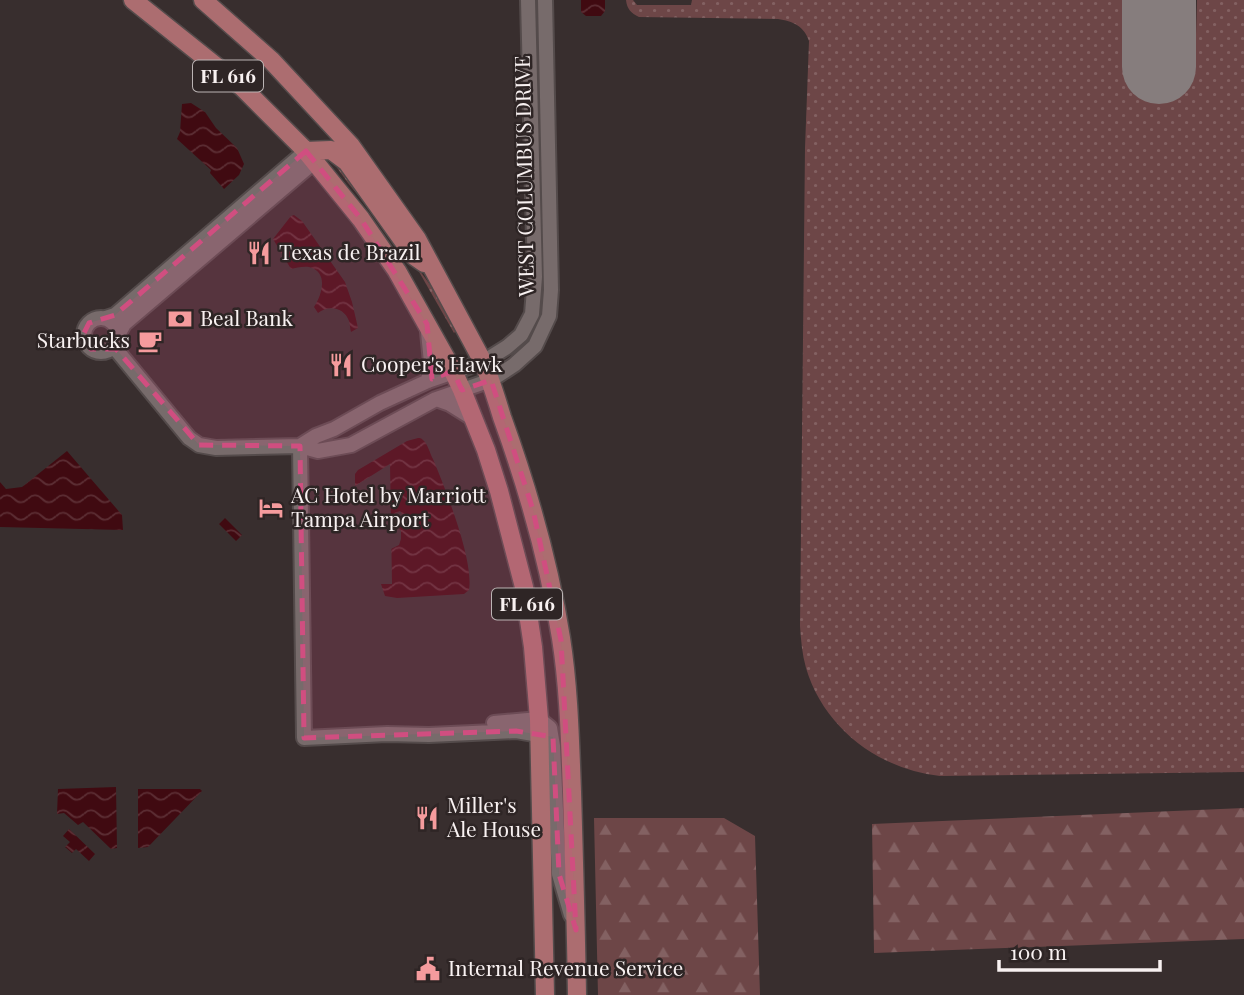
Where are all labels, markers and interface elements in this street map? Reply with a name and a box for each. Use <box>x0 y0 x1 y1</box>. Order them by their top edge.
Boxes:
street label: WEST COLUMBUS DRIVE <box>507 55 539 298</box>
road number: FL 616 <box>193 60 263 92</box>
place label: Texas de Brazil <box>279 237 420 265</box>
restaurant icon: Texas de Brazil <box>245 239 273 267</box>
place label: Beal Bank <box>200 303 293 331</box>
bank icon: Beal Bank <box>166 305 194 333</box>
place label: Starbucks <box>37 325 130 353</box>
cafe icon: Starbucks <box>136 327 164 355</box>
place label: Cooper's Hawk <box>361 349 503 377</box>
restaurant icon: Cooper's Hawk <box>327 351 355 379</box>
place label: AC Hotel by Marriott Tampa Airport <box>290 480 487 532</box>
hotel icon: AC Hotel by Marriott Tampa Airport <box>257 494 285 522</box>
road number: FL 616 <box>492 589 562 620</box>
place label: Miller's Ale House <box>446 790 541 842</box>
restaurant icon: Miller's Ale House <box>413 804 441 832</box>
scale bar <box>999 928 1160 972</box>
text: 100 m <box>1010 937 1067 965</box>
place label: Internal Revenue Service <box>448 953 683 981</box>
public building icon: Internal Revenue Service <box>414 955 442 983</box>

